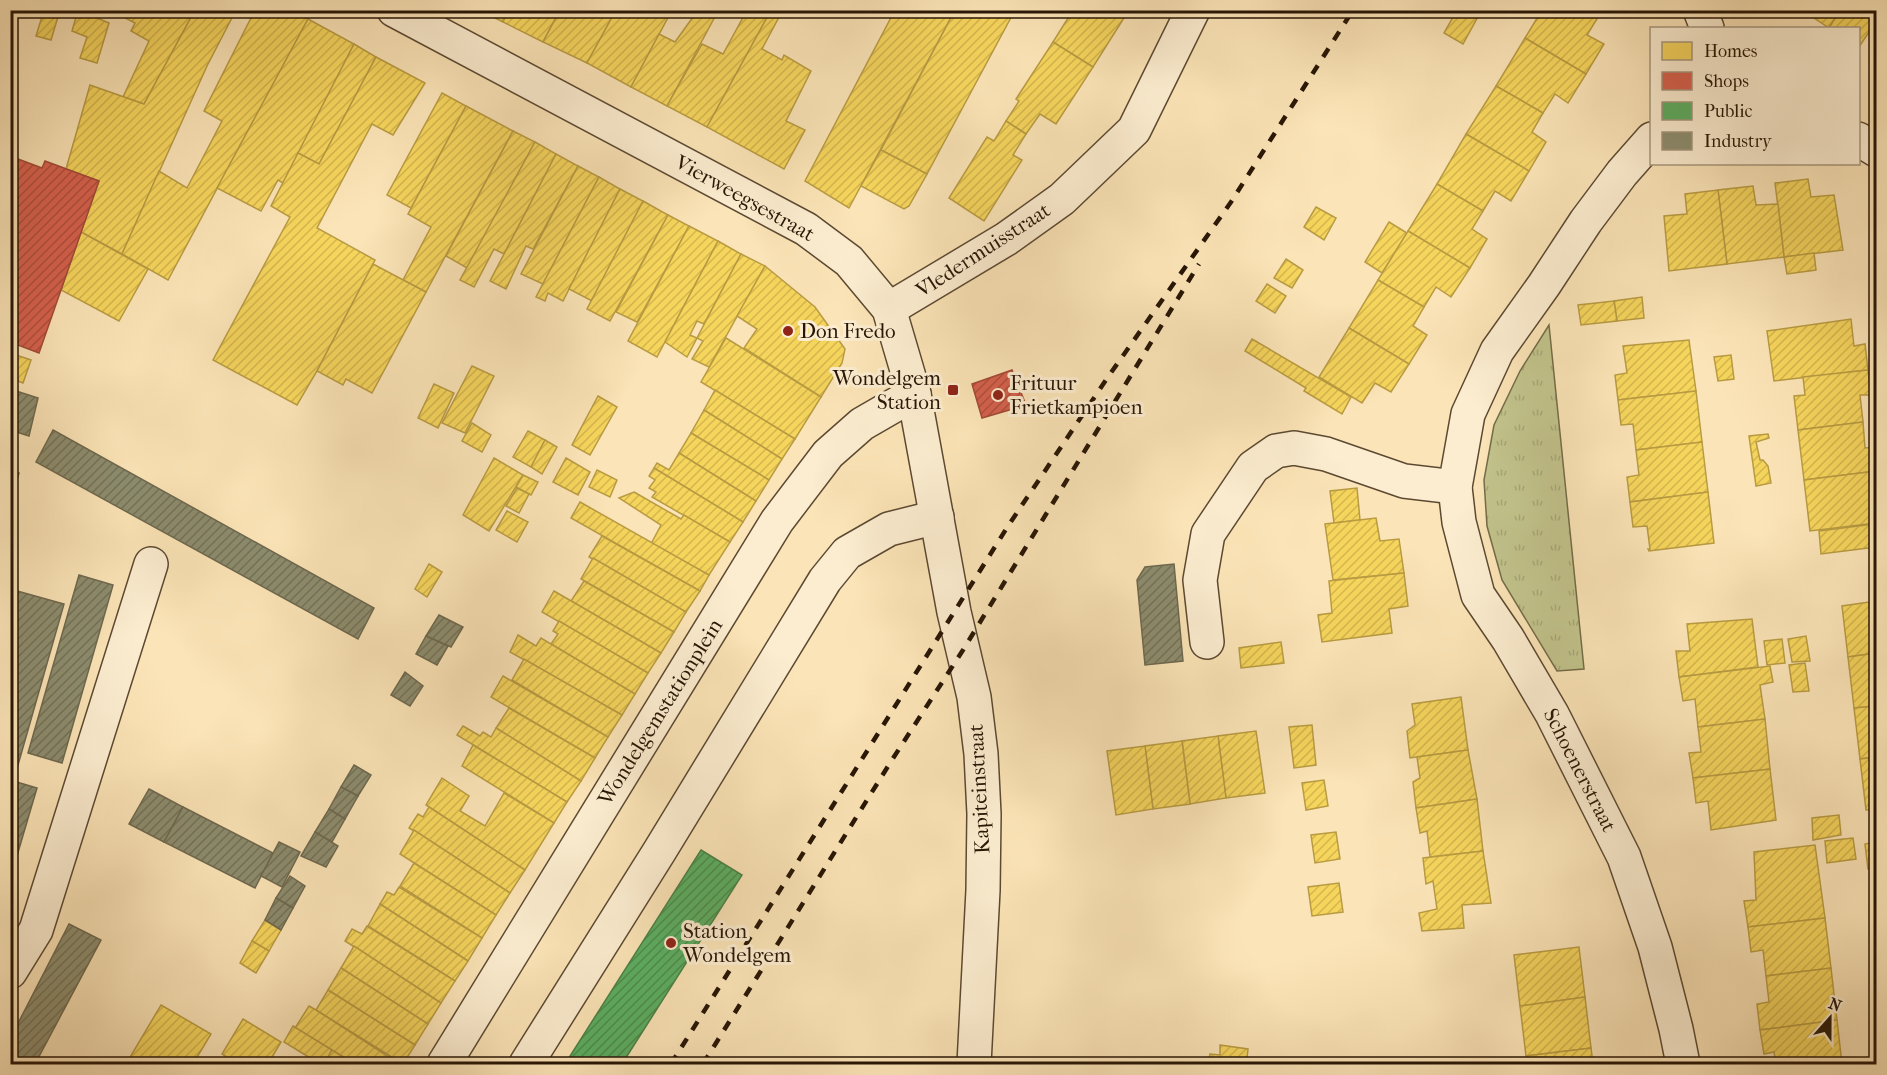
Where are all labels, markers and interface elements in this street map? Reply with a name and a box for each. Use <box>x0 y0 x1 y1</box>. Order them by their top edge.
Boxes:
legend <box>1650 27 1860 165</box>
text: Homes <box>1704 41 1758 62</box>
text: Shops <box>1704 71 1749 92</box>
text: Public <box>1704 101 1752 122</box>
text: Industry <box>1704 131 1773 152</box>
street label: Vierweegsestraat <box>670 149 819 246</box>
street label: Vledermuisstraat <box>911 197 1055 303</box>
place label: Don Fredo <box>800 319 896 343</box>
marker: Don Fredo <box>781 324 795 338</box>
place label: Wondelgem Station <box>832 366 942 414</box>
place label: Frituur Frietkampioen <box>1010 371 1143 419</box>
marker: Wondelgem Station <box>946 383 960 397</box>
marker: Frituur Frietkampioen <box>991 388 1005 402</box>
street label: Wondelgemstationplein <box>592 614 727 810</box>
street label: Schoenerstraat <box>1539 704 1622 836</box>
street label: Kapiteinstraat <box>964 723 994 855</box>
place label: Station Wondelgem <box>682 919 792 967</box>
marker: Station Wondelgem <box>664 936 678 950</box>
north arrow <box>1800 988 1860 1048</box>
text: N <box>1826 993 1845 1016</box>

